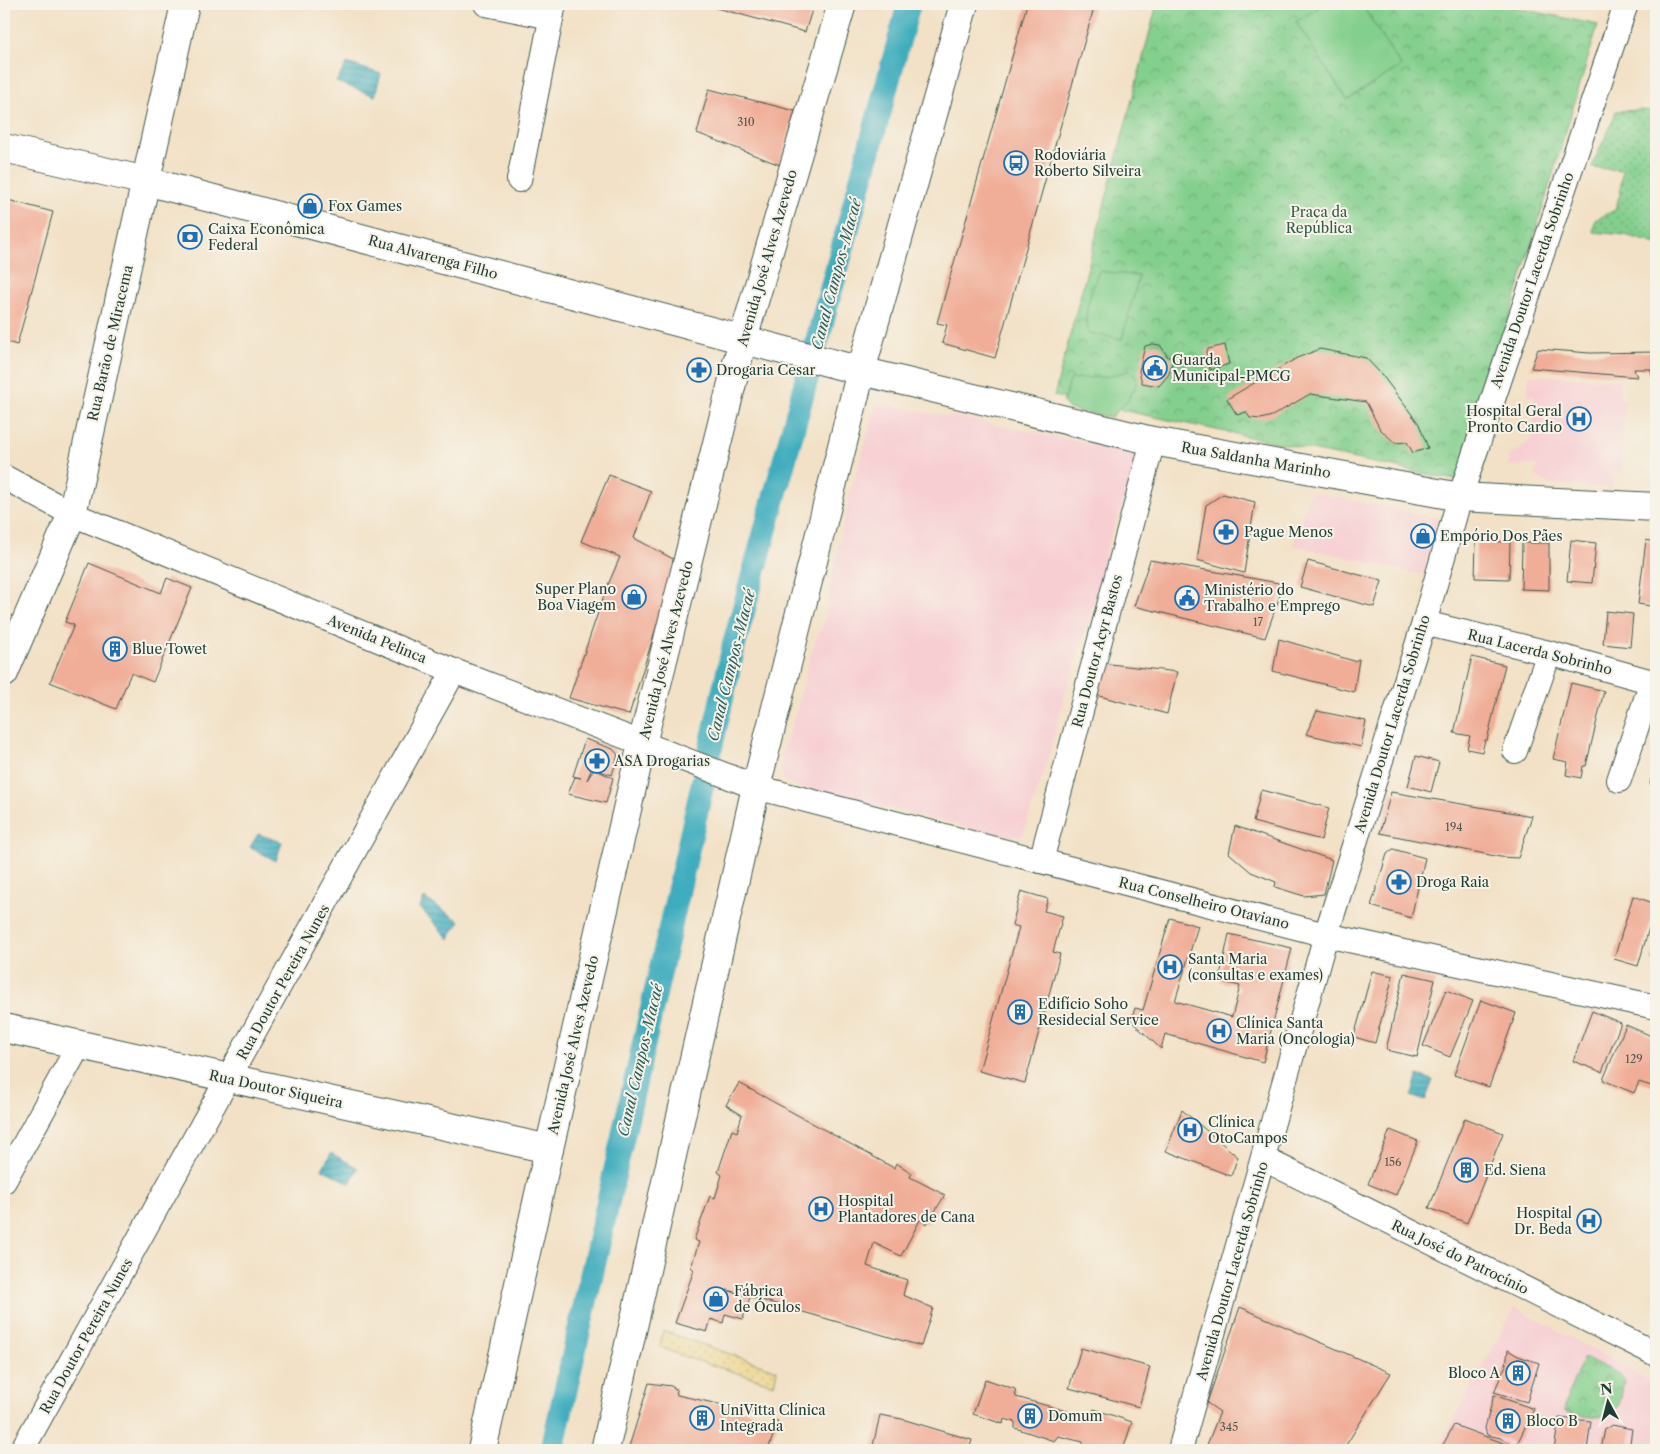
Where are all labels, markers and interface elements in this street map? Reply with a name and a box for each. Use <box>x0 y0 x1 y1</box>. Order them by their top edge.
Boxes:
house number: 310 <box>737 115 755 129</box>
place label: Rodoviária Roberto Silveira <box>1034 146 1142 180</box>
bus stop icon: Rodoviária Roberto Silveira <box>1003 150 1029 176</box>
street label: Avenida José Alves Azevedo <box>733 167 801 350</box>
street label: Avenida Doutor Lacerda Sobrinho <box>1486 170 1577 391</box>
shop icon: Fox Games <box>297 193 323 219</box>
water label: Canal Campos-Macaé <box>807 195 866 352</box>
place label: Fox Games <box>328 197 402 215</box>
park label: Praça da República <box>1286 203 1353 237</box>
place label: Caixa Econômica Federal <box>208 220 325 254</box>
bank icon: Caixa Econômica Federal <box>177 224 203 250</box>
street label: Rua Alvarenga Filho <box>366 231 500 283</box>
street label: Rua Barão de Miracema <box>83 263 137 423</box>
place label: Guarda Municipal-PMCG <box>1172 351 1291 385</box>
public building icon: Guarda Municipal-PMCG <box>1142 355 1168 381</box>
pharmacy icon: Drogaria Cesar <box>686 357 712 383</box>
place label: Drogaria Cesar <box>716 361 816 379</box>
place label: Hospital Geral Pronto Cardio <box>1466 402 1562 436</box>
hospital icon: Hospital Geral Pronto Cardio <box>1566 406 1592 432</box>
street label: Rua Saldanha Marinho <box>1180 438 1332 482</box>
pharmacy icon: Pague Menos <box>1213 519 1239 545</box>
place label: Pague Menos <box>1244 523 1333 541</box>
shop icon: Empório Dos Pães <box>1410 523 1436 549</box>
place label: Empório Dos Pães <box>1440 527 1563 545</box>
street label: Avenida José Alves Azevedo <box>635 559 697 742</box>
street label: Rua Doutor Acyr Bastos <box>1068 572 1126 730</box>
place label: Super Plano Boa Viagem <box>535 580 616 614</box>
place label: Ministério do Trabalho e Emprego <box>1204 581 1340 615</box>
shop icon: Super Plano Boa Viagem <box>621 584 647 610</box>
water label: Canal Campos-Macaé <box>703 585 760 743</box>
public building icon: Ministério do Trabalho e Emprego <box>1174 585 1200 611</box>
street label: Avenida Pelinca <box>324 610 430 667</box>
street label: Avenida Doutor Lacerda Sobrinho <box>1350 613 1434 836</box>
house number: 17 <box>1253 615 1264 629</box>
street label: Rua Lacerda Sobrinho <box>1466 625 1614 679</box>
building icon: Blue Towet <box>102 636 128 662</box>
place label: Blue Towet <box>132 640 207 658</box>
pharmacy icon: ASA Drogarias <box>584 748 610 774</box>
place label: ASA Drogarias <box>613 752 710 770</box>
house number: 194 <box>1445 820 1463 834</box>
pharmacy icon: Droga Raia <box>1386 869 1412 895</box>
street label: Rua Conselheiro Otaviano <box>1117 873 1291 933</box>
place label: Droga Raia <box>1416 873 1490 891</box>
street label: Rua Doutor Pereira Nunes <box>233 901 333 1063</box>
place label: Santa Maria (consultas e exames) <box>1188 950 1323 984</box>
street label: Avenida José Alves Azevedo <box>543 954 602 1137</box>
hospital icon: Santa Maria (consultas e exames) <box>1157 954 1183 980</box>
water label: Canal Campos-Macaé <box>613 980 667 1138</box>
place label: Edifício Soho Residecial Service <box>1038 995 1159 1029</box>
building icon: Edifício Soho Residecial Service <box>1007 999 1033 1025</box>
place label: Clínica Santa Maria (Oncologia) <box>1236 1014 1355 1048</box>
hospital icon: Clínica Santa Maria (Oncologia) <box>1206 1018 1232 1044</box>
house number: 129 <box>1625 1052 1643 1066</box>
street label: Rua Doutor Siqueira <box>207 1066 345 1112</box>
place label: Clínica OtoCampos <box>1208 1113 1288 1147</box>
hospital icon: Clínica OtoCampos <box>1177 1117 1203 1143</box>
house number: 156 <box>1384 1155 1402 1169</box>
building icon: Ed. Siena <box>1453 1157 1479 1183</box>
street label: Avenida Doutor Lacerda Sobrinho <box>1192 1159 1272 1384</box>
place label: Ed. Siena <box>1484 1161 1547 1179</box>
place label: Hospital Plantadores de Cana <box>838 1192 975 1226</box>
hospital icon: Hospital Plantadores de Cana <box>808 1196 834 1222</box>
place label: Hospital Dr. Beda <box>1514 1204 1573 1238</box>
hospital icon: Hospital Dr. Beda <box>1576 1208 1602 1234</box>
street label: Rua José do Patrocínio <box>1388 1216 1532 1298</box>
street label: Rua Doutor Pereira Nunes <box>36 1255 136 1417</box>
place label: Fábrica de Óculos <box>734 1282 801 1316</box>
shop icon: Fábrica de Óculos <box>703 1286 729 1312</box>
building icon: Bloco A <box>1505 1360 1531 1386</box>
place label: Bloco A <box>1448 1364 1501 1382</box>
north arrow <box>1582 1376 1632 1426</box>
text: N <box>1599 1379 1614 1399</box>
place label: UniVitta Clínica Integrada <box>720 1401 826 1435</box>
building icon: Domum <box>1017 1403 1043 1429</box>
building icon: UniVitta Clínica Integrada <box>689 1405 715 1431</box>
place label: Domum <box>1048 1407 1103 1425</box>
building icon: Bloco B <box>1495 1408 1521 1434</box>
place label: Bloco B <box>1526 1412 1578 1430</box>
house number: 345 <box>1220 1420 1238 1434</box>

